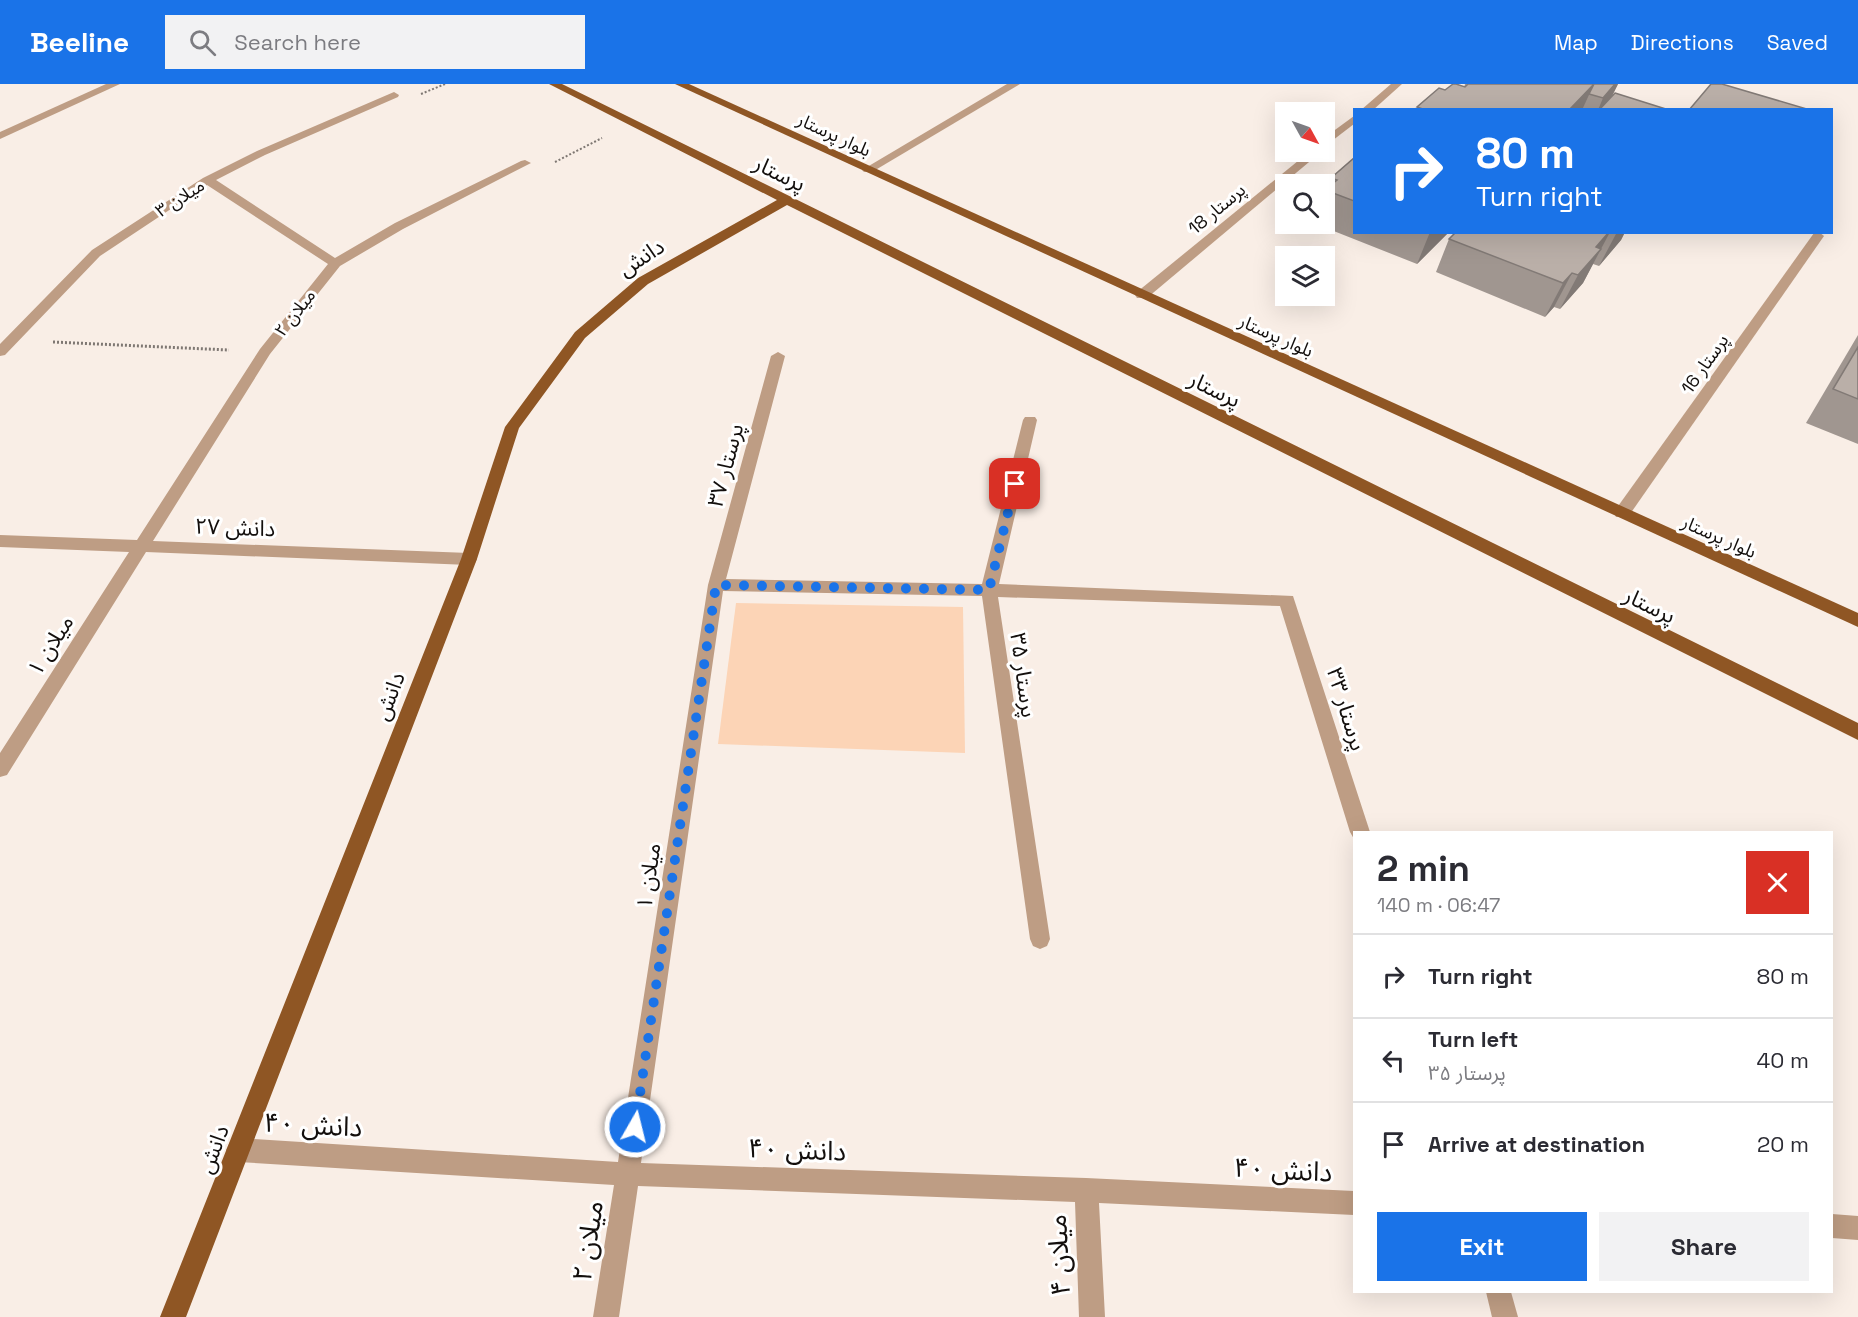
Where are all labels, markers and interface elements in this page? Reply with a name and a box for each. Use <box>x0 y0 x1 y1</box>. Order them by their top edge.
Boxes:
search box <box>165 15 585 69</box>
text: Beeline <box>30 24 129 60</box>
icon: search <box>186 26 219 59</box>
text: Search here <box>234 28 361 56</box>
text: Map <box>1554 29 1598 56</box>
text: Directions <box>1631 29 1734 56</box>
text: Saved <box>1767 29 1828 56</box>
north arrow <box>1275 102 1335 162</box>
map controls <box>1275 102 1335 306</box>
street label: بلوار پرستار <box>793 107 875 162</box>
text: 80 m <box>1476 127 1575 180</box>
icon: right <box>1377 132 1455 210</box>
street label: پرستار <box>748 148 811 199</box>
street label: میلان ۳ <box>151 173 209 222</box>
button: search <box>1275 174 1335 234</box>
street label: پرستار 18 <box>1183 178 1250 239</box>
text: Turn right <box>1476 179 1603 214</box>
street label: دانش <box>613 232 669 282</box>
button: layers <box>1275 246 1335 306</box>
street label: میلان ۲ <box>269 284 320 341</box>
street label: بلوار پرستار <box>1235 309 1317 362</box>
street label: پرستار 16 <box>1676 329 1734 398</box>
street label: پرستار <box>1183 364 1246 415</box>
street label: پرستار ۳۷ <box>700 420 751 510</box>
pin <box>989 458 1040 509</box>
icon: arrive <box>998 467 1031 500</box>
street label: بلوار پرستار <box>1678 510 1760 563</box>
street label: دانش ۲۷ <box>194 512 276 542</box>
street label: پرستار <box>1618 580 1681 631</box>
street label: میلان ۱ <box>21 609 79 681</box>
street label: پرستار ۳۵ <box>1003 631 1044 719</box>
street label: پرستار ۳۳ <box>1320 664 1373 754</box>
street label: دانش <box>367 668 411 724</box>
street label: میلان ۱ <box>630 841 666 911</box>
text: 2 min <box>1377 846 1470 892</box>
button: close <box>1746 851 1809 914</box>
text: 140 m · 06:47 <box>1377 892 1500 918</box>
icon: right <box>1377 960 1410 993</box>
text: Turn right <box>1428 962 1533 990</box>
text: 80 m <box>1757 962 1809 990</box>
text: Turn left <box>1428 1025 1518 1053</box>
icon: left <box>1377 1044 1410 1077</box>
text: 40 m <box>1757 1046 1809 1074</box>
text: پرستار ۳۵ <box>1428 1060 1506 1086</box>
position arrow <box>603 1095 667 1159</box>
street label: دانش ۴۰ <box>263 1104 363 1145</box>
street label: دانش <box>191 1121 235 1177</box>
icon: arrive <box>1377 1128 1410 1161</box>
street label: دانش ۴۰ <box>747 1130 847 1169</box>
text: Arrive at destination <box>1428 1130 1645 1158</box>
text: 20 m <box>1757 1130 1809 1158</box>
street label: دانش ۴۰ <box>1233 1149 1333 1190</box>
street label: میلان ۲ <box>564 1198 611 1284</box>
button: Exit <box>1377 1212 1587 1281</box>
button: Share <box>1599 1212 1809 1281</box>
street label: میلان ۴ <box>1039 1214 1078 1297</box>

